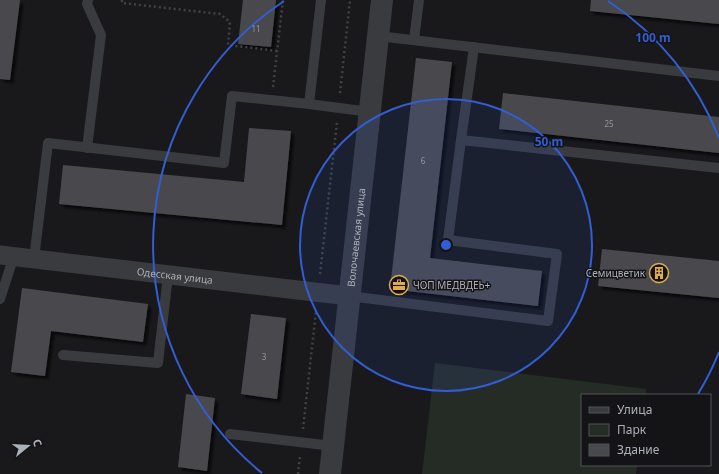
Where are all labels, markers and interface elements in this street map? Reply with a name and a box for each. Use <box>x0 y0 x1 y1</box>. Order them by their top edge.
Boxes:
house number: 11 <box>251 23 261 34</box>
text: 100 m <box>635 29 671 46</box>
house number: 25 <box>604 118 614 129</box>
text: 50 m <box>535 133 563 150</box>
house number: 6 <box>421 155 426 166</box>
street label: Волочаевская улица <box>344 187 368 287</box>
centre of rings <box>439 238 453 252</box>
building icon: Семицветик <box>648 262 670 284</box>
street label: Одесская улица <box>136 264 214 287</box>
place label: Семицветик <box>586 266 646 280</box>
office icon: ЧОП МЕДВДЕЬ+ <box>388 274 410 296</box>
place label: ЧОП МЕДВДЕЬ+ <box>413 278 491 292</box>
house number: 3 <box>262 351 267 362</box>
legend <box>581 394 711 466</box>
text: Улица <box>617 401 652 418</box>
text: Парк <box>617 421 647 438</box>
north arrow <box>8 426 48 466</box>
text: С <box>30 437 46 448</box>
text: Здание <box>617 441 660 458</box>

